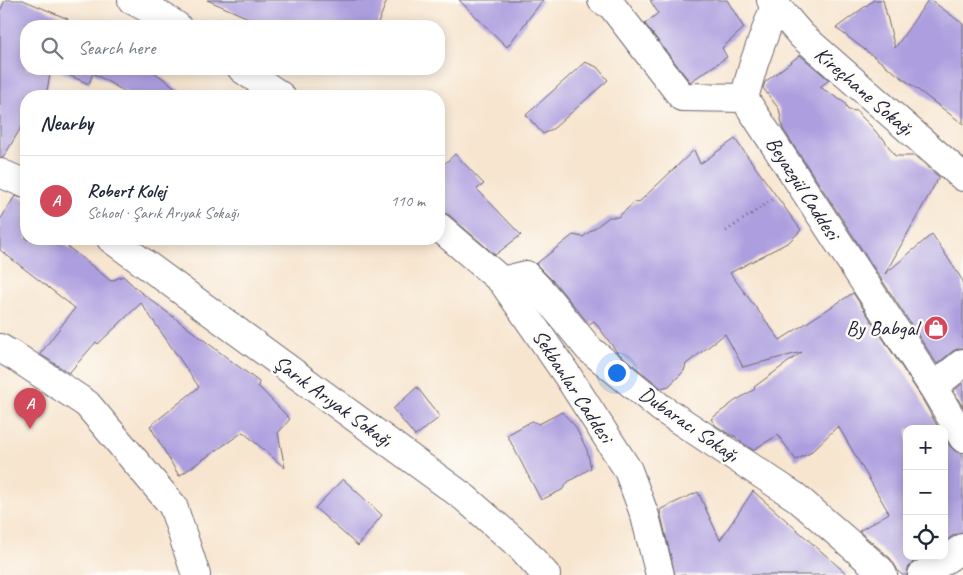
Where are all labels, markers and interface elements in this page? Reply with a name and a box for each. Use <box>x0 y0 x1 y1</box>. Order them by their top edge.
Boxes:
search box <box>20 20 445 75</box>
icon: search <box>38 34 66 62</box>
text: Search here <box>78 36 155 60</box>
street label: Kireçhane Sokağı <box>809 41 920 142</box>
text: Nearby <box>40 110 93 136</box>
street label: Beyazgül Caddesi <box>760 132 848 247</box>
text: Robert Kolej <box>87 179 166 203</box>
text: A <box>52 191 60 211</box>
text: 110 m <box>391 191 425 211</box>
text: School · Şarık Arıyak Sokağı <box>87 203 239 223</box>
place label: By Babgal <box>846 315 921 341</box>
shop icon: By Babgal <box>923 315 949 341</box>
street label: Sekbanlar Caddesi <box>527 325 621 450</box>
street label: Şarık Arıyak Sokağı <box>269 349 398 453</box>
your location <box>604 360 630 386</box>
street label: Dubaracı Sokağı <box>634 380 744 468</box>
pin: A <box>14 388 46 429</box>
map controls <box>903 425 948 560</box>
button: + <box>903 425 948 470</box>
button: − <box>903 470 948 515</box>
button: locate <box>903 515 948 560</box>

